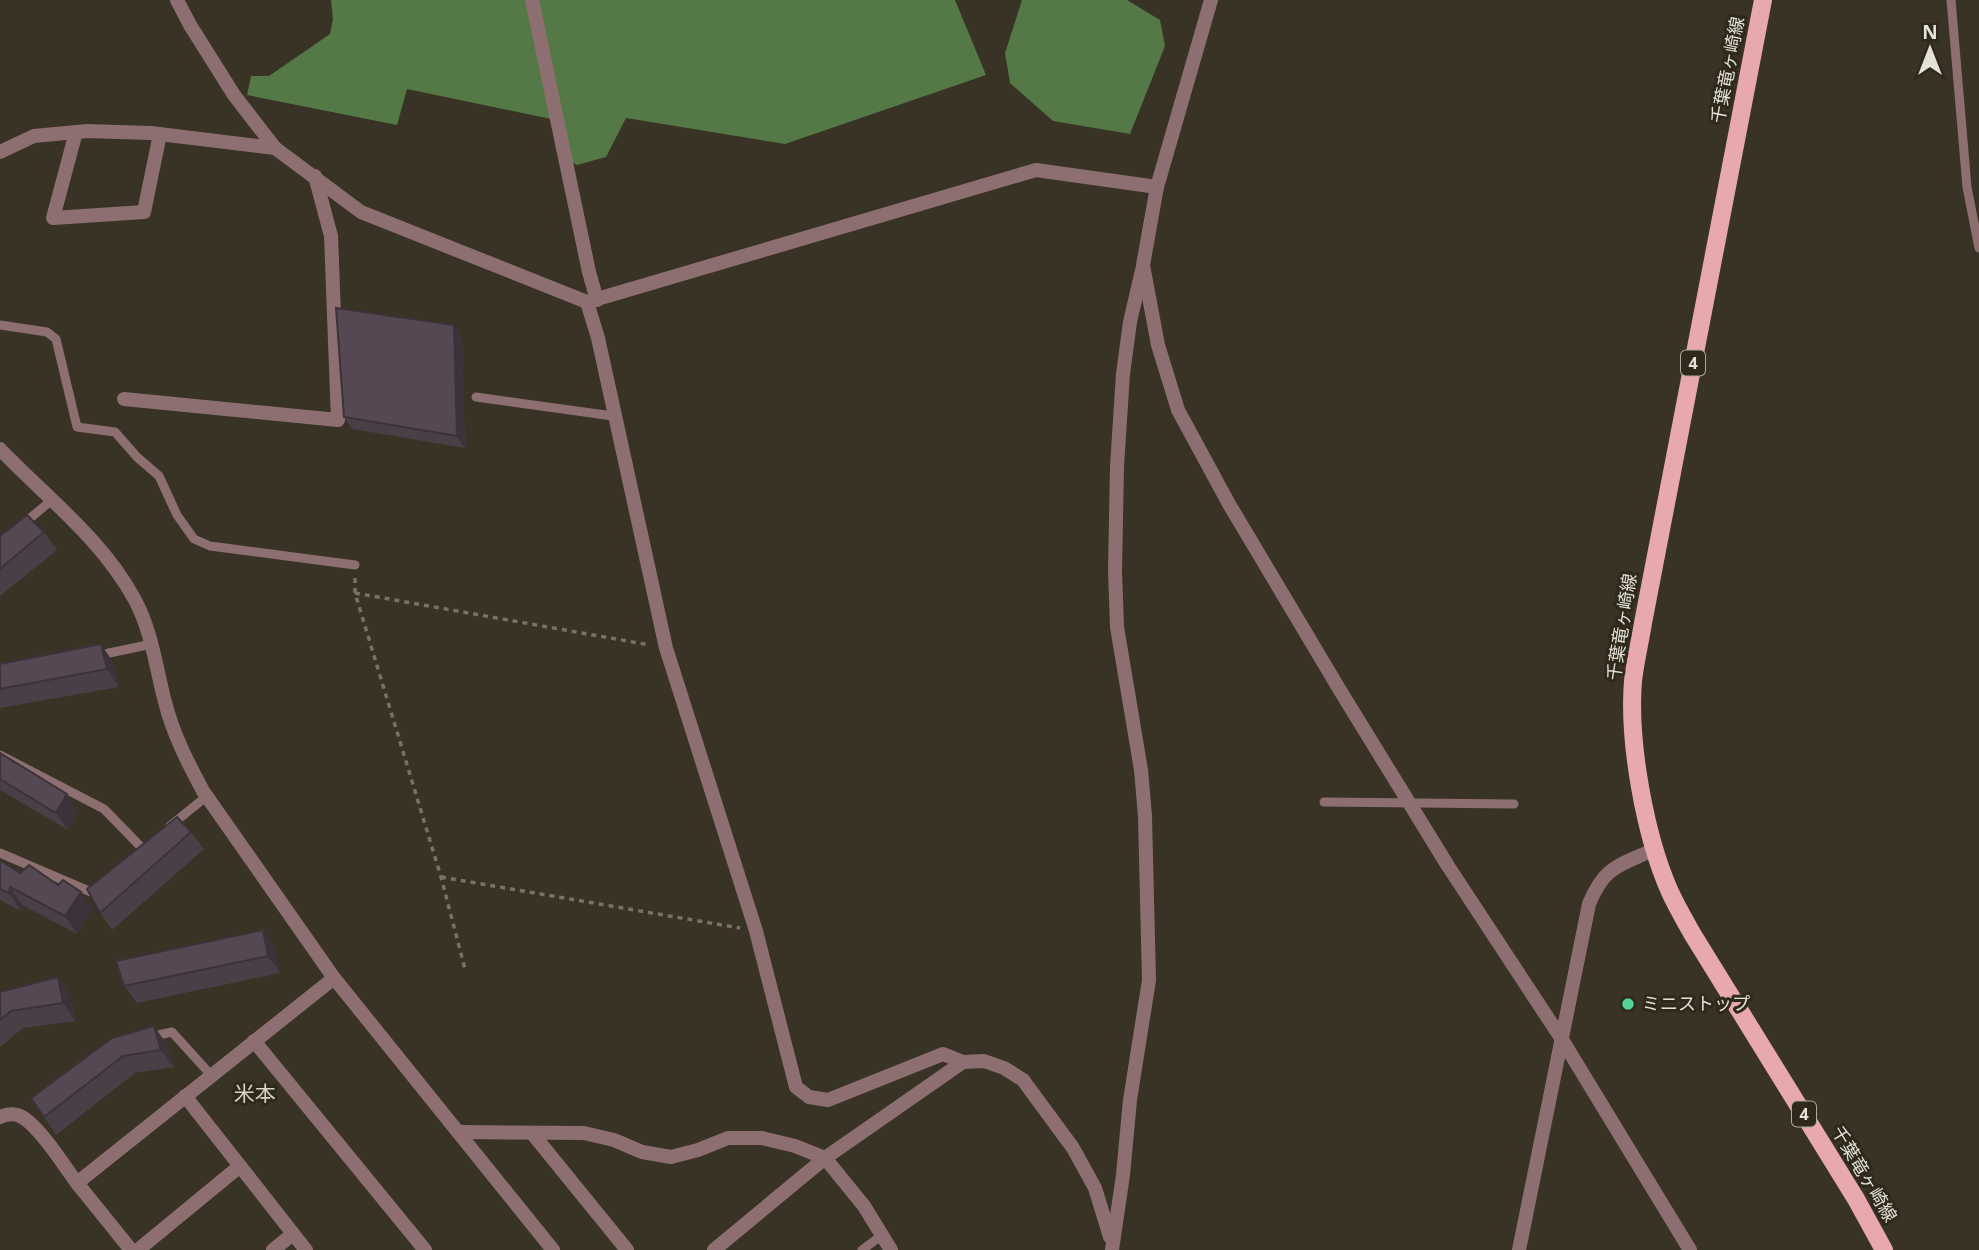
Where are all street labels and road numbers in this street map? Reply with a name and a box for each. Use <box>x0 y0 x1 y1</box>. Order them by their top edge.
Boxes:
street label: 千葉竜ヶ崎線 <box>1705 15 1749 125</box>
road number: 4 <box>1681 350 1705 376</box>
street label: 千葉竜ヶ崎線 <box>1601 572 1641 682</box>
road number: 4 <box>1792 1102 1816 1126</box>
street label: 千葉竜ヶ崎線 <box>1827 1121 1903 1226</box>

